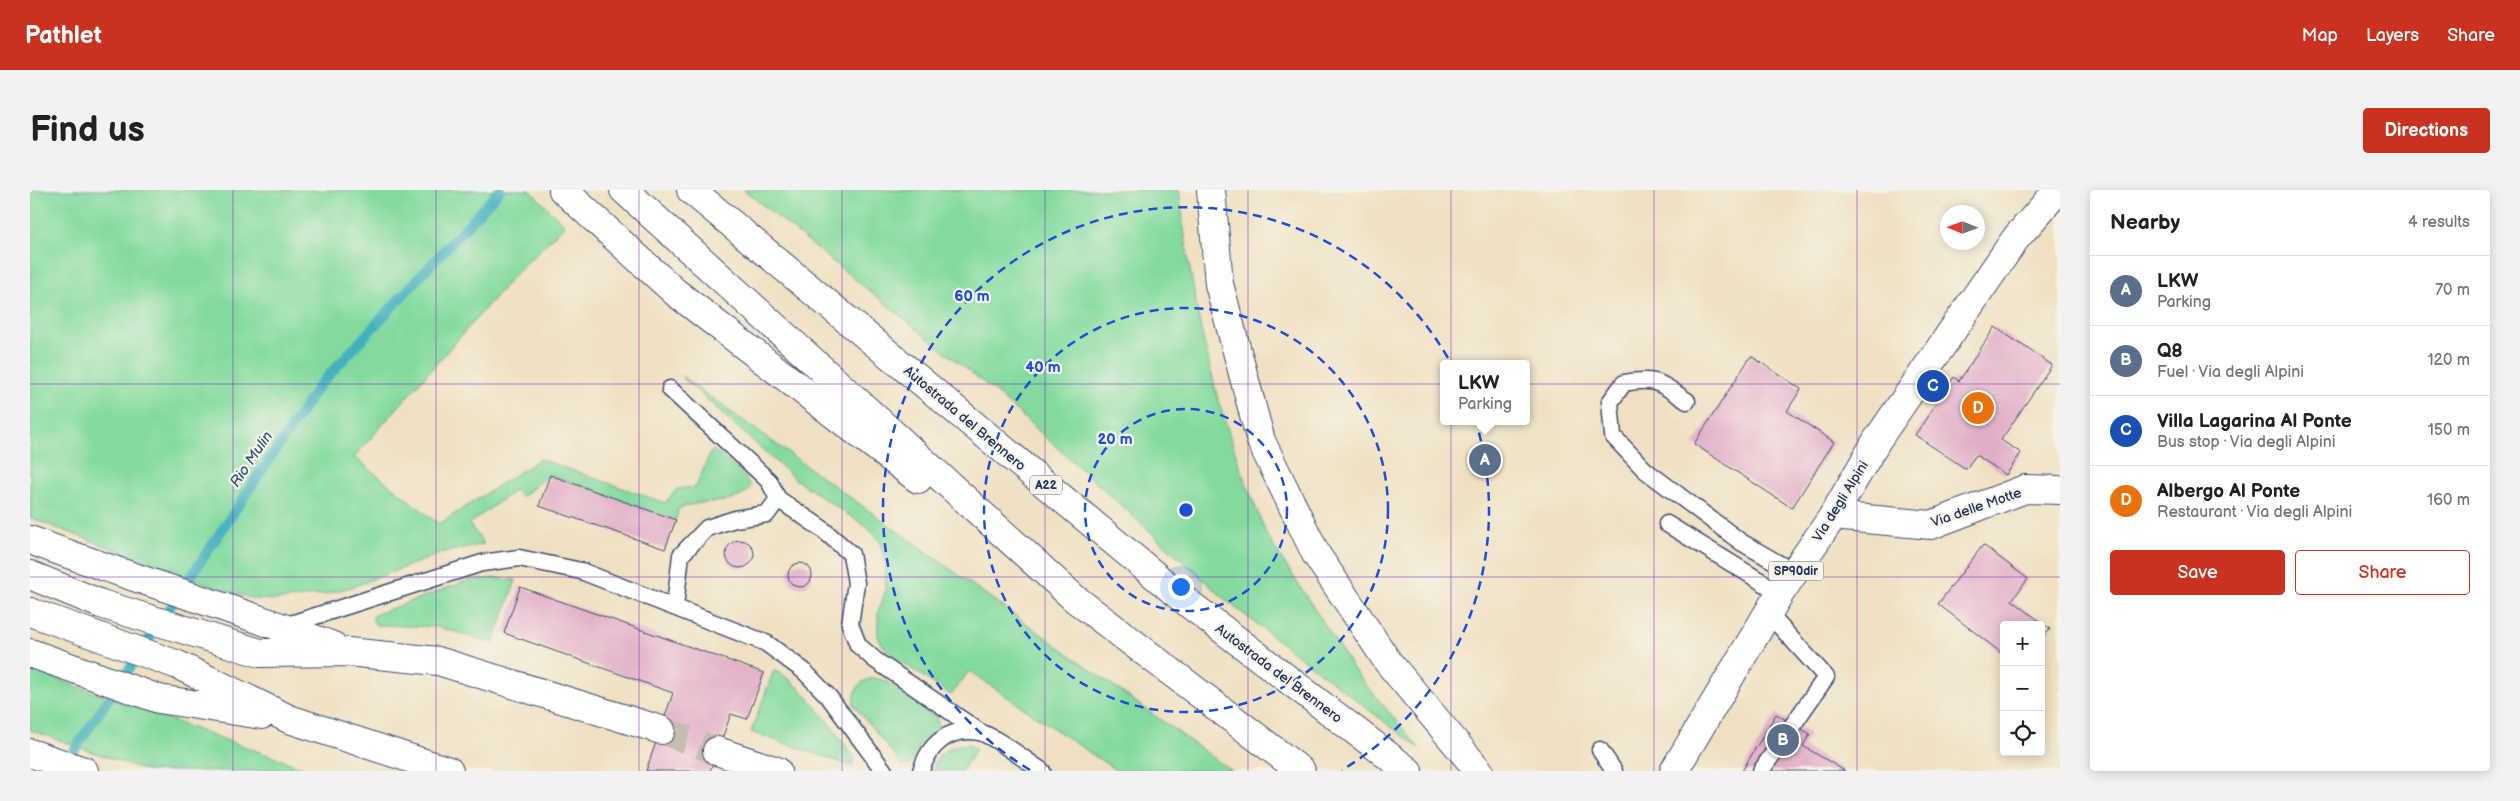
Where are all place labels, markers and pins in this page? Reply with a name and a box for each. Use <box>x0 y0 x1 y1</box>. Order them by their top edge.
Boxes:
pin: C <box>1917 367 1949 405</box>
pin: D <box>1962 389 1994 427</box>
pin: A <box>1469 441 1501 479</box>
centre of rings <box>1177 501 1195 519</box>
pin: B <box>1767 721 1799 759</box>

